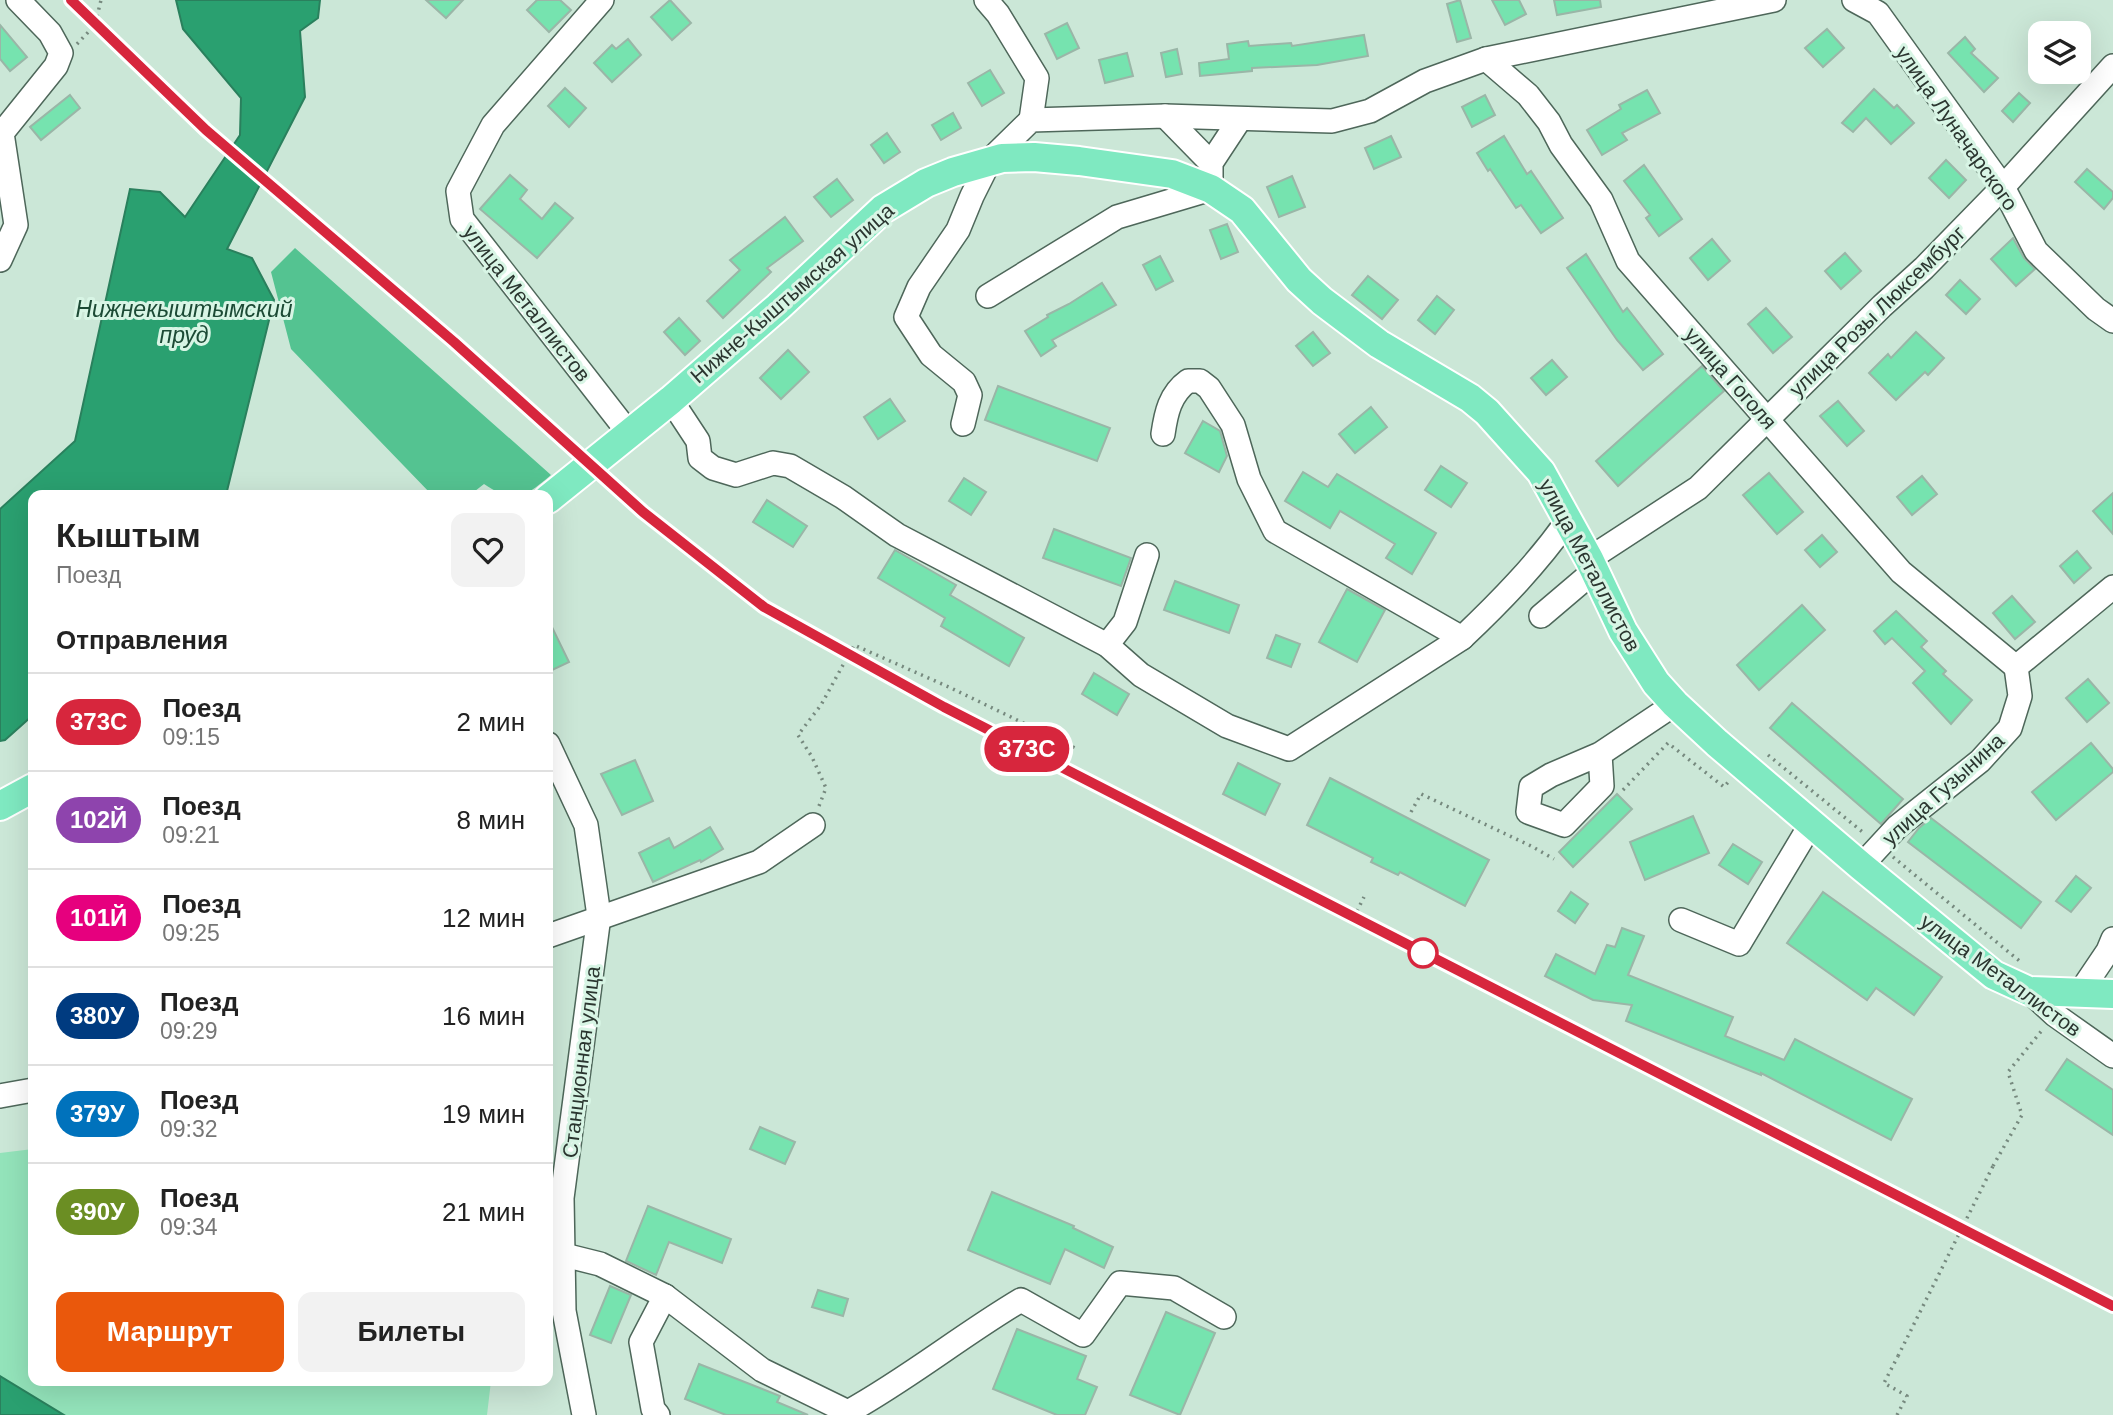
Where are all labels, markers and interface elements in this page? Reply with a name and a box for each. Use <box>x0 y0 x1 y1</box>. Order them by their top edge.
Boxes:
map controls <box>2028 21 2091 84</box>
button: layers <box>2028 21 2091 84</box>
street label: улица Луначарского <box>1891 41 2023 215</box>
street label: Нижне-Кыштымская улица <box>686 198 898 387</box>
street label: улица Металлистов <box>459 220 595 386</box>
street label: улица Розы Люксембург <box>1784 221 1970 401</box>
water label: Нижнекыштымский пруд <box>75 296 293 348</box>
street label: улица Гоголя <box>1681 322 1781 434</box>
street label: улица Металлистов <box>1535 475 1645 655</box>
button: heart <box>451 513 525 587</box>
text: Кыштым <box>56 517 201 554</box>
text: Поезд <box>56 562 121 588</box>
text: Отправления <box>56 625 228 655</box>
text: Поезд <box>162 693 241 723</box>
text: 2 мин <box>457 707 525 737</box>
text: 373C <box>70 708 127 735</box>
text: 09:15 <box>162 724 220 750</box>
line badge: 373C <box>978 726 1076 772</box>
street label: улица Гузынина <box>1878 728 2009 850</box>
text: 373C <box>998 735 1056 762</box>
text: Поезд <box>162 791 241 821</box>
text: 8 мин <box>457 805 525 835</box>
text: 102Й <box>70 806 127 833</box>
text: 09:21 <box>162 822 220 848</box>
text: Поезд <box>162 889 241 919</box>
text: 12 мин <box>442 903 525 933</box>
text: 101Й <box>70 904 127 931</box>
street label: улица Металлистов <box>1916 909 2086 1041</box>
text: 09:25 <box>162 920 220 946</box>
unlabelled marker <box>1408 938 1438 968</box>
street label: Станционная улица <box>558 964 604 1159</box>
text: Поезд <box>160 987 238 1017</box>
text: 16 мин <box>442 1001 525 1031</box>
text: 380У <box>70 1002 125 1029</box>
text: 09:29 <box>160 1018 218 1044</box>
text: Поезд <box>160 1085 238 1115</box>
text: 19 мин <box>442 1099 525 1129</box>
text: 379У <box>70 1100 125 1127</box>
text: 09:32 <box>160 1116 218 1142</box>
text: Поезд <box>160 1183 238 1213</box>
text: 21 мин <box>442 1197 525 1227</box>
text: 390У <box>70 1198 125 1225</box>
text: 09:34 <box>160 1214 218 1240</box>
button: Маршрут <box>56 1292 284 1372</box>
button: Билеты <box>298 1292 525 1372</box>

